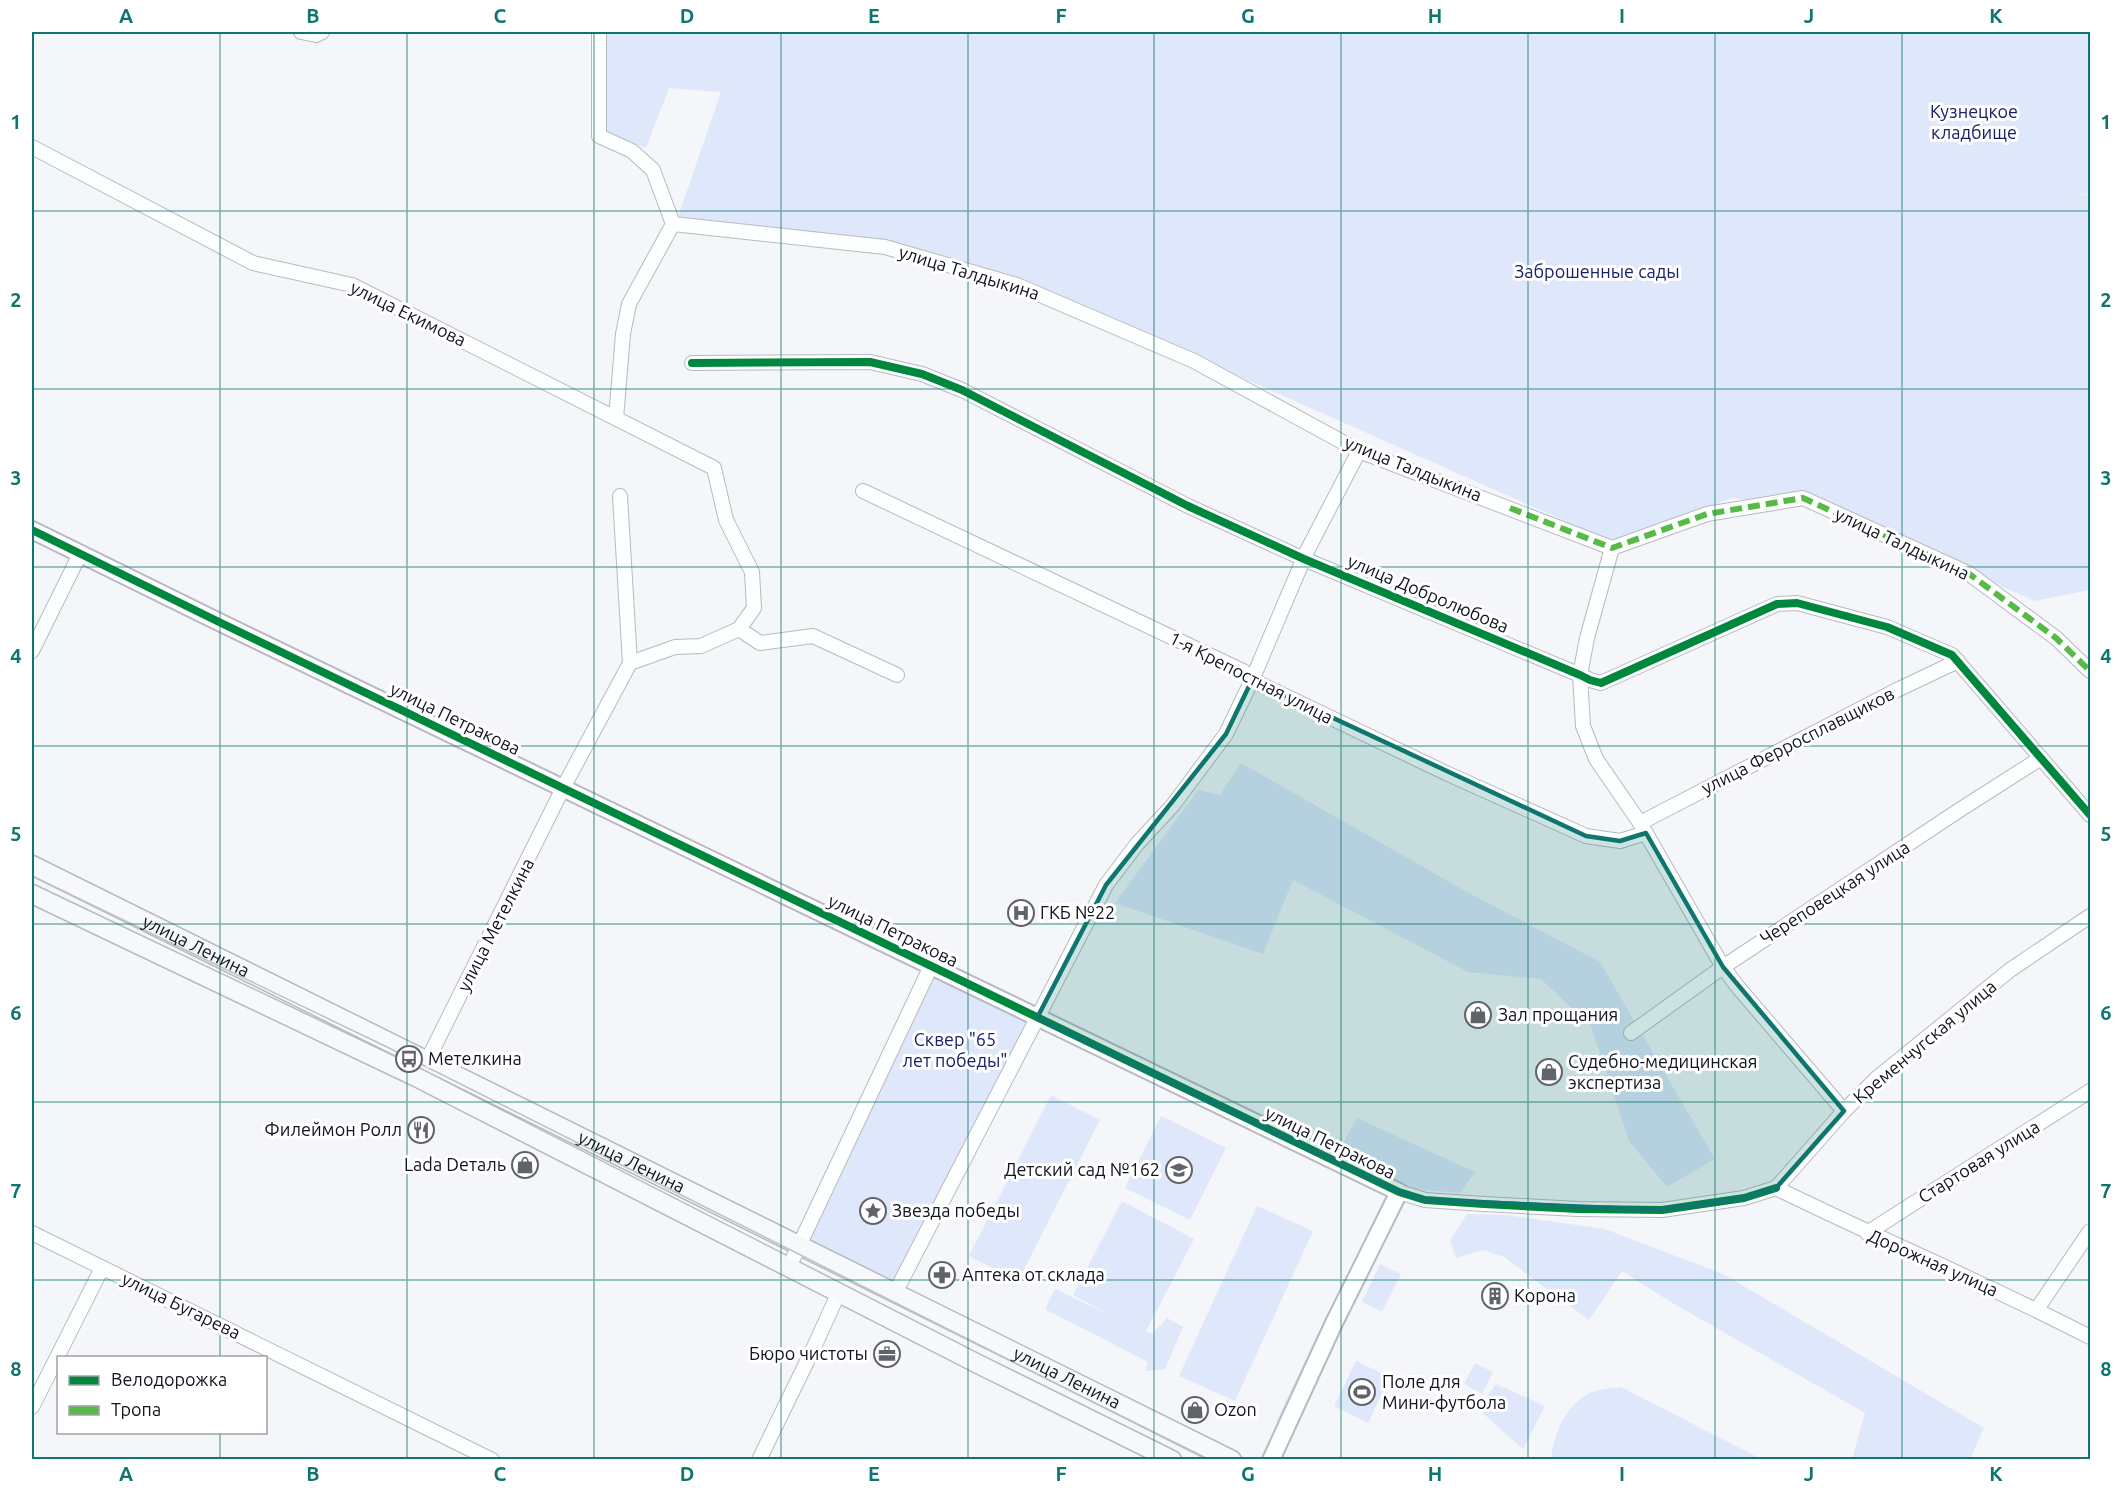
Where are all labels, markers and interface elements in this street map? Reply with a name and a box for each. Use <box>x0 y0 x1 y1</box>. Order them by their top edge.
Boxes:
text: A <box>119 4 133 27</box>
text: B <box>306 4 320 27</box>
text: C <box>494 4 507 27</box>
text: D <box>680 4 694 27</box>
text: E <box>868 4 880 27</box>
text: F <box>1055 4 1067 27</box>
text: G <box>1241 4 1255 27</box>
text: H <box>1428 4 1442 27</box>
text: I <box>1619 4 1625 27</box>
text: J <box>1804 4 1814 27</box>
text: K <box>1989 4 2003 27</box>
park label: Кузнецкое кладбище <box>1930 101 2018 142</box>
text: 1 <box>10 110 22 133</box>
text: 1 <box>2100 110 2112 133</box>
street label: улица Талдыкина <box>897 241 1042 303</box>
park label: Заброшенные сады <box>1514 261 1680 281</box>
street label: улица Екимова <box>347 276 470 350</box>
text: 2 <box>10 288 22 311</box>
text: 2 <box>2100 288 2112 311</box>
street label: улица Талдыкина <box>1342 431 1485 505</box>
text: 3 <box>10 466 22 489</box>
text: 3 <box>2100 466 2112 489</box>
street label: улица Талдыкина <box>1832 503 1973 583</box>
street label: улица Добролюбова <box>1345 550 1512 636</box>
street label: 1-я Крепостная улица <box>1166 627 1337 727</box>
text: 4 <box>10 644 22 667</box>
text: 4 <box>2100 644 2112 667</box>
street label: улица Петракова <box>387 678 524 758</box>
street label: улица Ферросплавщиков <box>1698 683 1897 798</box>
text: 5 <box>10 822 22 845</box>
text: 5 <box>2100 822 2112 845</box>
street label: Череповецкая улица <box>1756 836 1913 948</box>
street label: улица Метелкина <box>453 854 537 995</box>
street label: улица Петракова <box>825 890 962 970</box>
hospital icon: ГКБ №22 <box>1006 898 1036 928</box>
place label: ГКБ №22 <box>1040 902 1115 922</box>
street label: улица Ленина <box>140 910 253 980</box>
street label: Кременчугская улица <box>1849 976 2000 1107</box>
shop icon: Зал прощания <box>1463 1000 1493 1030</box>
text: 6 <box>10 1001 22 1024</box>
text: 6 <box>2100 1001 2112 1024</box>
place label: Зал прощания <box>1498 1004 1618 1024</box>
park label: Сквер "65 лет победы" <box>902 1029 1008 1070</box>
bus stop icon: Метелкина <box>394 1044 424 1074</box>
place label: Метелкина <box>428 1048 522 1068</box>
place label: Судебно-медицинская экспертиза <box>1568 1051 1757 1092</box>
shop icon: Судебно-медицинская экспертиза <box>1534 1057 1564 1087</box>
street label: улица Петракова <box>1262 1102 1399 1182</box>
restaurant icon: Филеймон Ролл <box>406 1115 436 1145</box>
street label: Стартовая улица <box>1914 1116 2043 1207</box>
place label: Филеймон Ролл <box>264 1119 402 1139</box>
street label: улица Ленина <box>575 1126 689 1196</box>
shop icon: Lada Dеталь <box>510 1150 540 1180</box>
place label: Lada Dеталь <box>404 1154 506 1174</box>
school or university icon: Детский сад №162 <box>1164 1155 1194 1185</box>
place label: Детский сад №162 <box>1004 1159 1160 1179</box>
text: 7 <box>10 1179 22 1202</box>
text: 7 <box>2100 1179 2112 1202</box>
place icon: Звезда победы <box>858 1196 888 1226</box>
place label: Звезда победы <box>892 1200 1020 1220</box>
street label: Дорожная улица <box>1865 1224 2001 1300</box>
pharmacy icon: Аптека от склада <box>927 1260 957 1290</box>
place label: Аптека от склада <box>962 1264 1105 1284</box>
street label: улица Бугарева <box>119 1268 244 1342</box>
building icon: Корона <box>1480 1281 1510 1311</box>
place label: Корона <box>1514 1285 1576 1305</box>
office icon: Бюро чистоты <box>872 1339 902 1369</box>
street label: улица Ленина <box>1010 1342 1124 1412</box>
place label: Бюро чистоты <box>749 1343 868 1363</box>
legend <box>57 1356 267 1434</box>
text: 8 <box>10 1357 22 1380</box>
text: 8 <box>2100 1357 2112 1380</box>
text: Велодорожка <box>111 1369 227 1389</box>
place label: Поле для Мини-футбола <box>1382 1371 1506 1412</box>
sports icon: Поле для Мини-футбола <box>1347 1377 1377 1407</box>
shop icon: Ozon <box>1180 1395 1210 1425</box>
text: Тропа <box>111 1399 161 1419</box>
place label: Ozon <box>1214 1399 1257 1419</box>
text: A <box>119 1462 133 1485</box>
text: B <box>306 1462 320 1485</box>
text: C <box>494 1462 507 1485</box>
text: D <box>680 1462 694 1485</box>
text: E <box>868 1462 880 1485</box>
text: F <box>1055 1462 1067 1485</box>
text: G <box>1241 1462 1255 1485</box>
text: H <box>1428 1462 1442 1485</box>
text: I <box>1619 1462 1625 1485</box>
text: J <box>1804 1462 1814 1485</box>
text: K <box>1989 1462 2003 1485</box>

